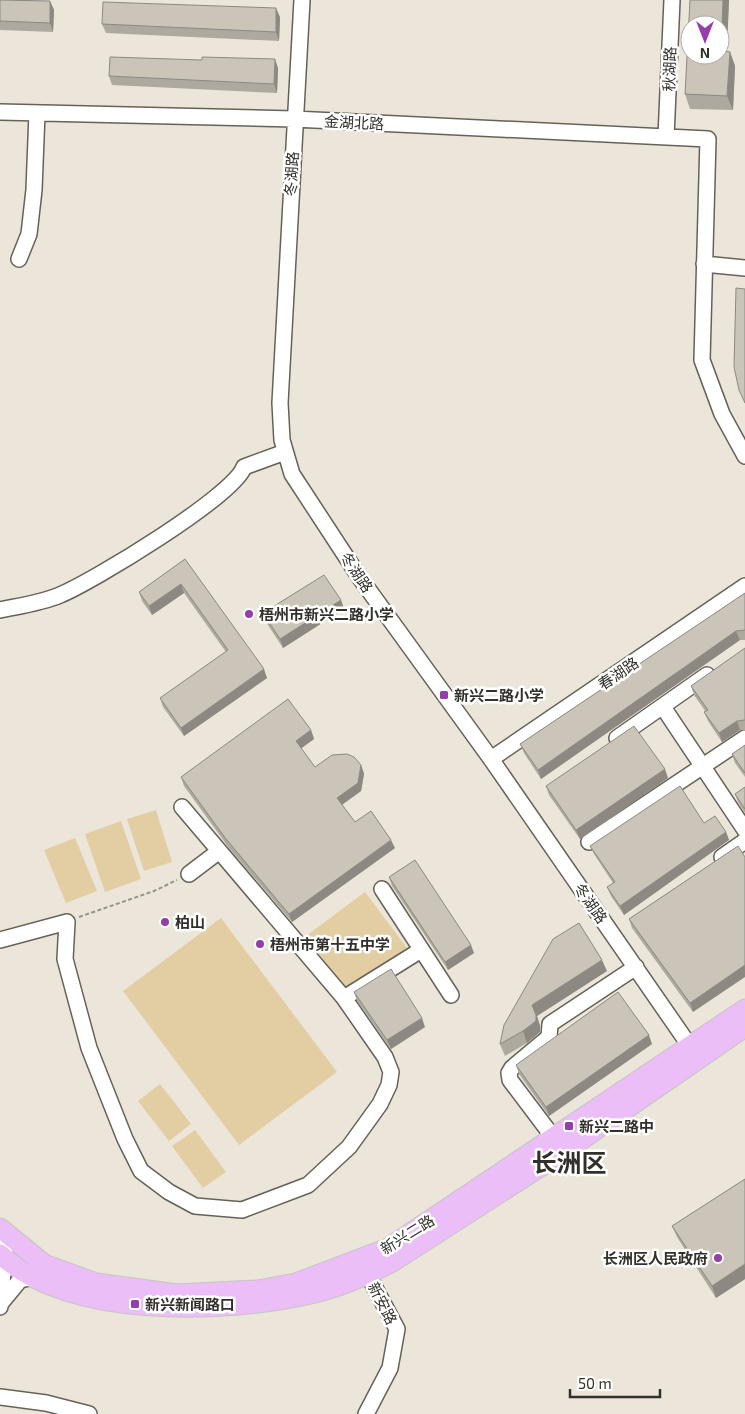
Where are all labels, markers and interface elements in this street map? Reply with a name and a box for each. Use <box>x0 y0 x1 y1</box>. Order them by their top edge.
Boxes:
north arrow <box>680 15 730 65</box>
text: N <box>700 45 710 62</box>
street label: 秋湖路 <box>659 46 679 92</box>
street label: 金湖北路 <box>324 111 384 133</box>
street label: 冬湖路 <box>281 151 301 197</box>
street label: 冬湖路 <box>337 548 377 596</box>
place label: 梧州市新兴二路小学 <box>259 605 394 623</box>
marker: 梧州市新兴二路小学 <box>243 608 255 620</box>
street label: 春湖路 <box>594 653 642 693</box>
place label: 新兴二路小学 <box>454 686 544 704</box>
marker: 新兴二路小学 <box>438 689 450 701</box>
street label: 冬湖路 <box>571 879 611 927</box>
place label: 柏山 <box>175 913 205 931</box>
marker: 柏山 <box>159 916 171 928</box>
place label: 梧州市第十五中学 <box>270 935 390 953</box>
marker: 梧州市第十五中学 <box>254 938 266 950</box>
place label: 新兴二路中 <box>579 1117 654 1135</box>
marker: 新兴二路中 <box>563 1120 575 1132</box>
district label: 长洲区 <box>531 1147 607 1177</box>
street label: 新兴二路 <box>377 1210 437 1258</box>
place label: 长洲区人民政府 <box>603 1249 708 1267</box>
marker: 长洲区人民政府 <box>712 1252 724 1264</box>
street label: 新安路 <box>365 1279 401 1327</box>
place label: 新兴新闻路口 <box>145 1295 235 1313</box>
marker: 新兴新闻路口 <box>129 1298 141 1310</box>
scale bar <box>570 1366 660 1398</box>
text: 50 m <box>578 1374 612 1392</box>

